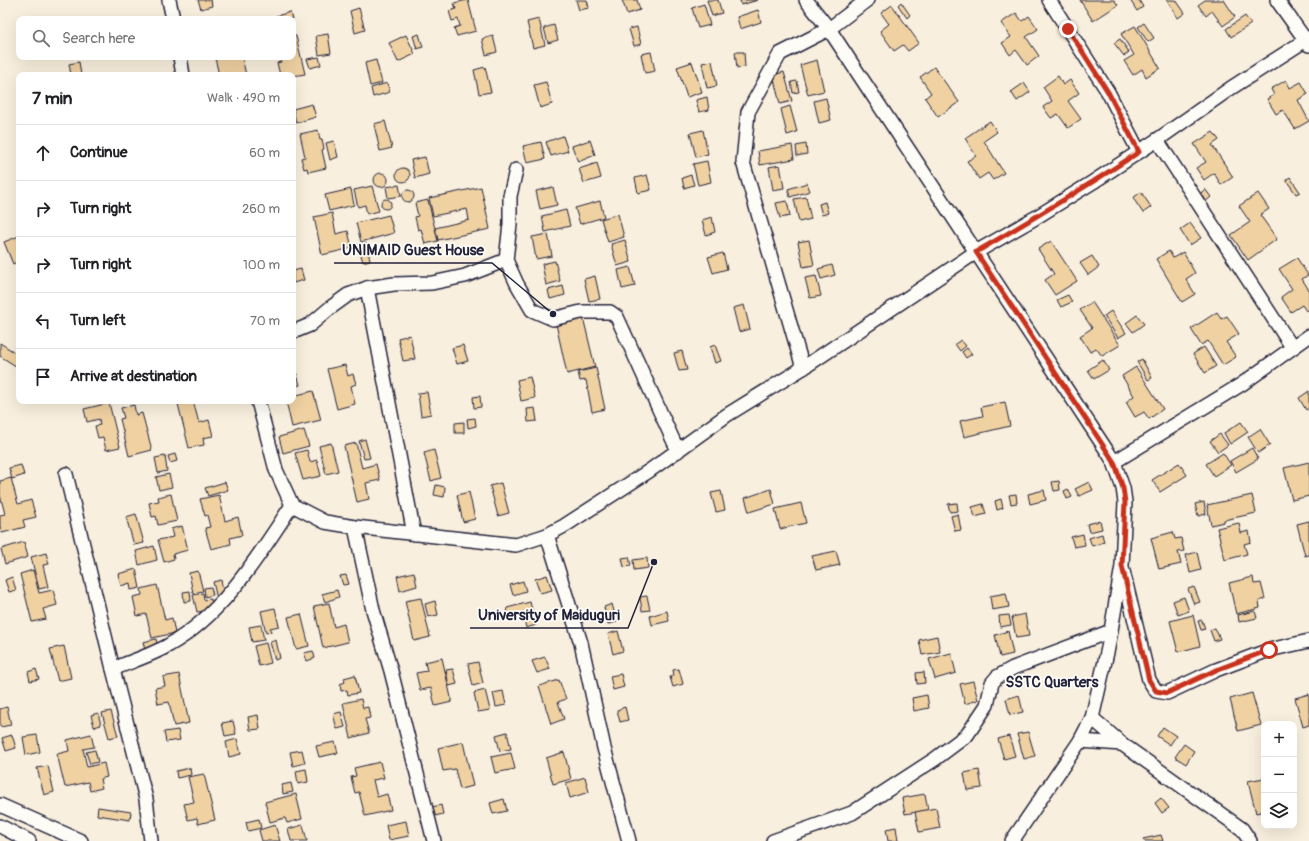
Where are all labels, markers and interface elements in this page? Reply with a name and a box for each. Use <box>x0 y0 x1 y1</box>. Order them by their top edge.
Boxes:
search box <box>16 16 296 60</box>
route end <box>1059 20 1077 38</box>
icon: search <box>30 27 52 49</box>
text: Search here <box>62 29 135 48</box>
text: 7 min <box>32 88 72 109</box>
text: Walk · 490 m <box>207 90 280 106</box>
icon: ahead <box>32 142 54 164</box>
text: Continue <box>70 143 128 162</box>
text: 60 m <box>249 145 280 161</box>
icon: right <box>32 198 54 220</box>
text: Turn right <box>70 199 131 218</box>
text: 260 m <box>242 201 280 217</box>
callout: UNIMAID Guest House <box>334 236 492 263</box>
text: UNIMAID Guest House <box>342 241 485 260</box>
icon: right <box>32 254 54 276</box>
text: Turn right <box>70 255 131 274</box>
text: 100 m <box>243 257 280 273</box>
icon: left <box>32 310 54 332</box>
text: Turn left <box>70 311 126 330</box>
text: 70 m <box>250 313 280 329</box>
icon: arrive <box>32 366 54 388</box>
text: Arrive at destination <box>70 367 197 386</box>
callout: University of Maiduguri <box>470 601 628 628</box>
text: University of Maiduguri <box>478 606 620 625</box>
route start <box>1260 641 1278 659</box>
district label: SSTC Quarters <box>1006 673 1099 692</box>
map controls <box>1261 721 1297 829</box>
button: + <box>1261 721 1297 757</box>
button: − <box>1261 757 1297 793</box>
button: layers <box>1261 793 1297 829</box>

